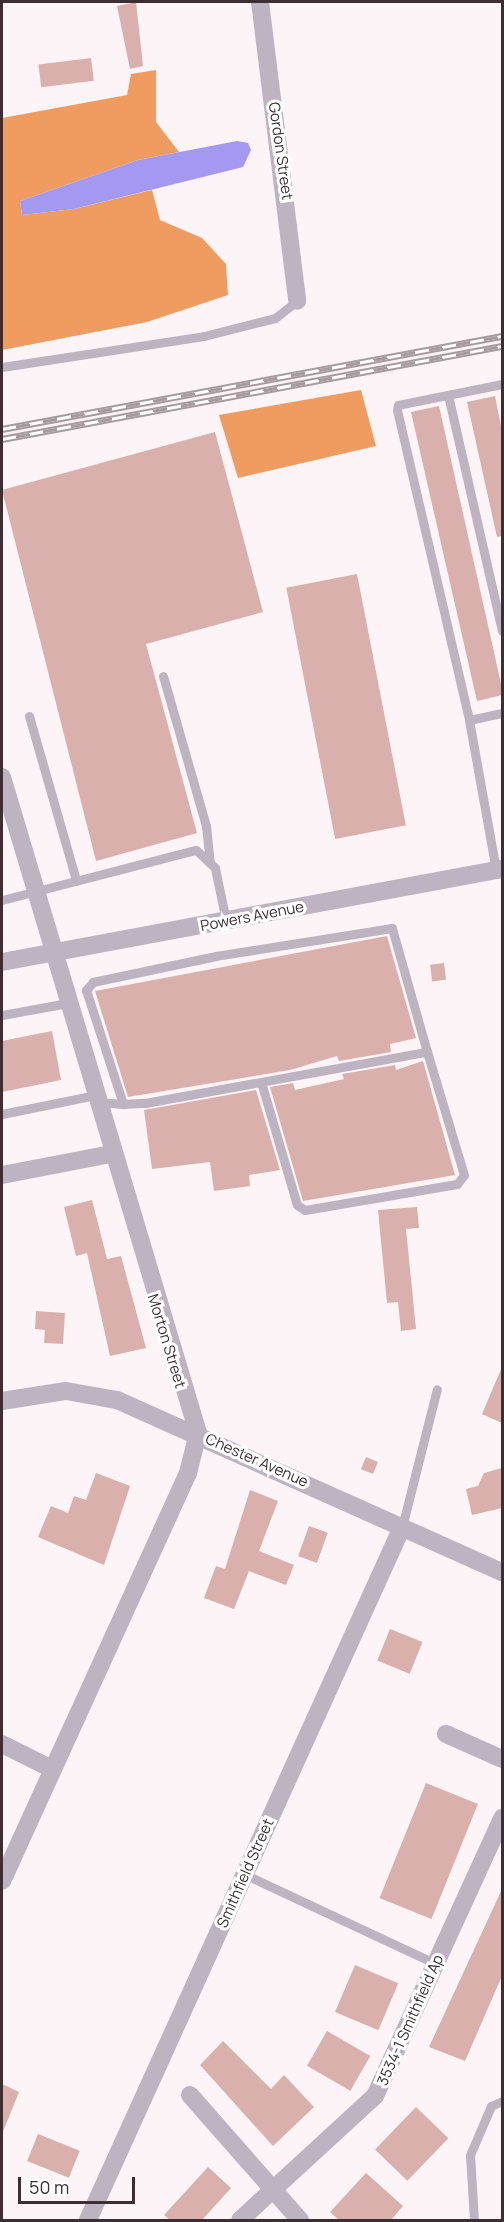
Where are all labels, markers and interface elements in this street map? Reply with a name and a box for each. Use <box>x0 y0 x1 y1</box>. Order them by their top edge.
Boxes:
street label: Gordon Street <box>265 101 297 201</box>
street label: Powers Avenue <box>199 897 305 935</box>
street label: Morton Street <box>144 1292 190 1390</box>
street label: Chester Avenue <box>203 1429 311 1491</box>
street label: Smithfield Street <box>213 1816 277 1930</box>
street label: 3534-1 Smithfield Ap <box>373 1952 447 2088</box>
scale bar <box>21 2165 138 2203</box>
text: 50 m <box>29 2175 69 2199</box>

